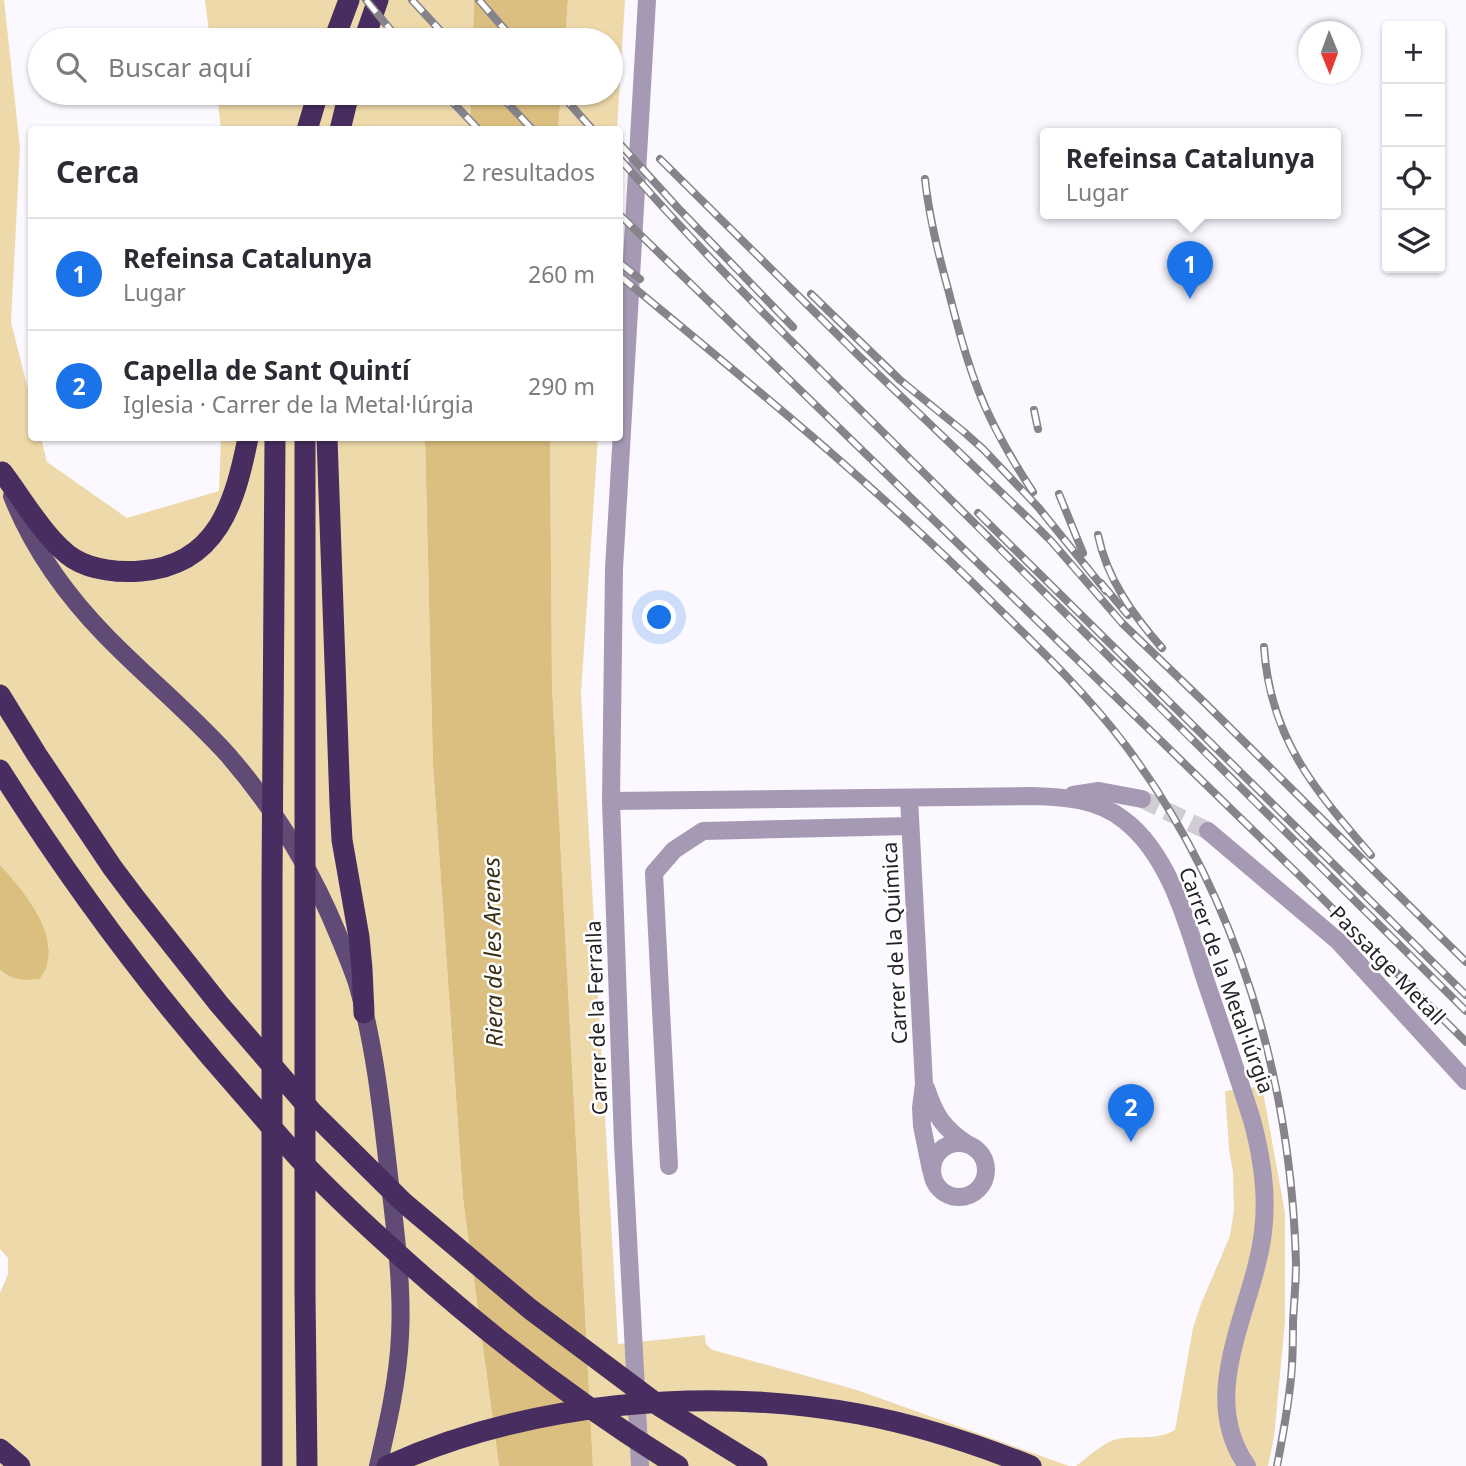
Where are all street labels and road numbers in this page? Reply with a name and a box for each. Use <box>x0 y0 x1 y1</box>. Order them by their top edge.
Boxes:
street label: Carrer de la Química <box>875 841 913 1045</box>
street label: Carrer de la Metal·lúrgia <box>1173 863 1281 1097</box>
street label: Passatge Metall <box>1324 899 1452 1031</box>
street label: Carrer de la Ferralla <box>579 920 613 1116</box>

